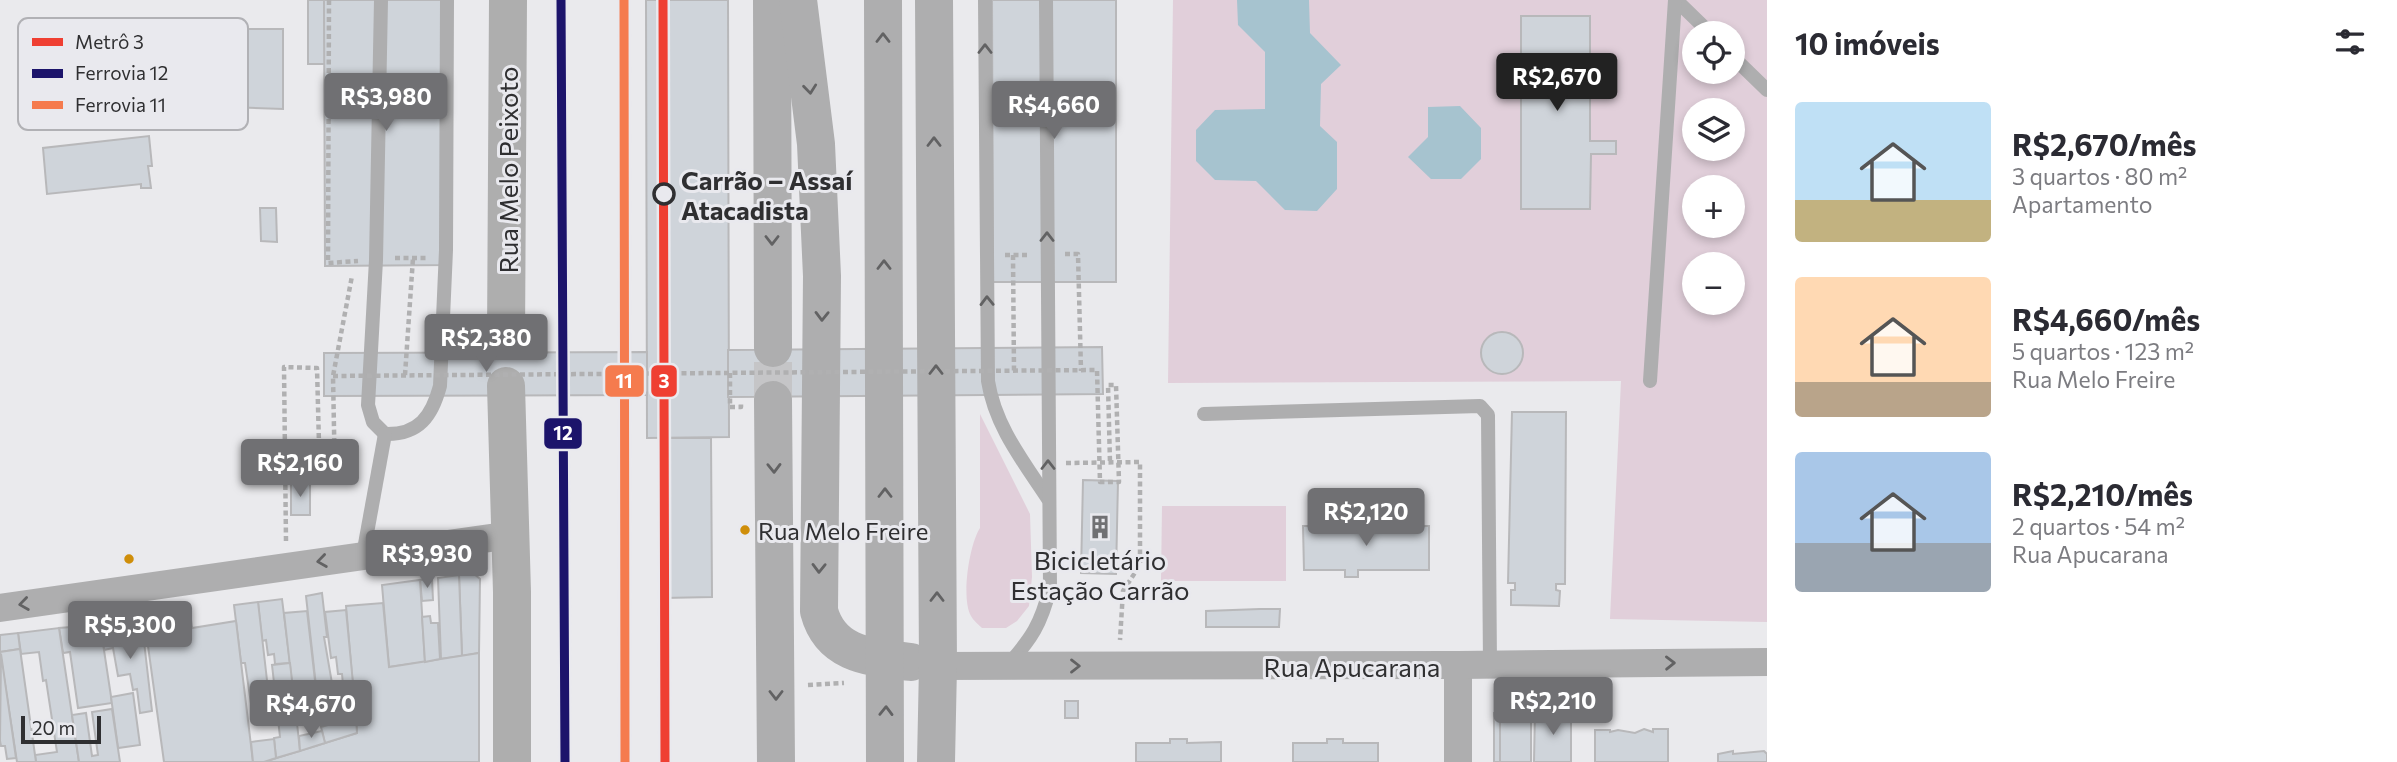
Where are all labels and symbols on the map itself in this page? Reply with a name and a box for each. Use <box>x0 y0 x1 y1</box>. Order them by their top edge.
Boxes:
legend <box>18 18 248 130</box>
text: Metrô 3 <box>75 30 144 53</box>
one-way arrow <box>875 32 891 43</box>
one-way arrow <box>977 44 993 54</box>
pin: R$2,670 <box>1492 54 1622 113</box>
text: Ferrovia 12 <box>75 61 168 84</box>
street label: Rua Melo Peixoto <box>492 67 523 273</box>
pin: R$3,980 <box>321 74 451 133</box>
pin: R$4,660 <box>989 82 1119 141</box>
one-way arrow <box>803 83 818 95</box>
text: Ferrovia 11 <box>75 93 166 116</box>
one-way arrow <box>926 137 942 147</box>
place label: Carrão – Assaí Atacadista <box>681 164 854 225</box>
marker: Carrão – Assaí Atacadista <box>653 183 675 205</box>
one-way arrow <box>1039 231 1055 242</box>
one-way arrow <box>764 235 780 245</box>
one-way arrow <box>876 260 892 270</box>
one-way arrow <box>979 296 995 306</box>
one-way arrow <box>814 311 830 322</box>
pin: R$2,380 <box>421 314 551 374</box>
line badge: 11 <box>604 364 645 398</box>
line badge: 3 <box>650 364 678 398</box>
one-way arrow <box>928 364 943 375</box>
text: 11 <box>615 369 633 392</box>
text: 3 <box>658 369 670 392</box>
line badge: 12 <box>543 417 583 450</box>
text: 12 <box>553 421 573 444</box>
pin: R$2,160 <box>235 440 365 499</box>
one-way arrow <box>1040 459 1056 469</box>
one-way arrow <box>766 463 782 474</box>
one-way arrow <box>877 487 893 498</box>
pin: R$2,120 <box>1301 489 1431 548</box>
building icon: Bicicletário Estação Carrão <box>1086 513 1114 541</box>
place label: Rua Melo Freire <box>758 516 928 545</box>
marker: Rua Melo Freire <box>738 523 752 537</box>
pin: R$3,930 <box>362 530 492 590</box>
place label: Bicicletário Estação Carrão <box>1010 544 1190 605</box>
unlabelled marker <box>122 552 136 566</box>
one-way arrow <box>316 553 327 568</box>
one-way arrow <box>811 563 827 574</box>
one-way arrow <box>929 592 945 602</box>
one-way arrow <box>18 596 30 611</box>
pin: R$5,300 <box>65 602 195 661</box>
street label: Rua Apucarana <box>1264 651 1440 682</box>
one-way arrow <box>1664 655 1675 670</box>
one-way arrow <box>1070 658 1080 674</box>
pin: R$2,210 <box>1488 678 1618 737</box>
pin: R$4,670 <box>246 680 376 740</box>
one-way arrow <box>768 691 784 701</box>
one-way arrow <box>878 705 894 715</box>
scale bar <box>21 713 102 745</box>

